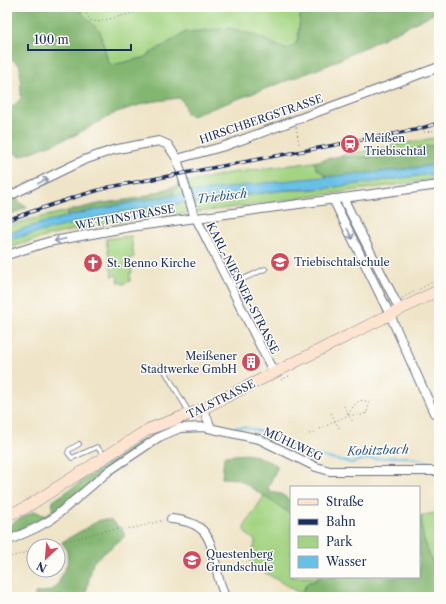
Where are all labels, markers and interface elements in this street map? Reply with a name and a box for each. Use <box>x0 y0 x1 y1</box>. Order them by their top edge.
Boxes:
scale bar <box>28 26 131 52</box>
text: 100 m <box>34 32 69 47</box>
street label: HIRSCHBERGSTRASSE <box>197 91 325 147</box>
place label: Meißen Triebischtal <box>364 131 427 158</box>
station icon: Meißen Triebischtal <box>339 133 361 155</box>
one-way arrow <box>36 177 48 184</box>
water label: Triebisch <box>196 185 248 207</box>
street label: WETTINSTRASSE <box>73 201 176 233</box>
street label: KARL-NIESNER-STRASSE <box>204 220 283 357</box>
one-way arrow <box>347 228 354 240</box>
one-way arrow <box>54 236 67 244</box>
school or university icon: Triebischtalschule <box>269 251 291 273</box>
church icon: St. Benno Kirche <box>82 252 104 274</box>
place label: Triebischtalschule <box>294 255 390 269</box>
place label: St. Benno Kirche <box>107 256 196 270</box>
place label: Meißener Stadtwerke GmbH <box>141 349 237 376</box>
building icon: Meißener Stadtwerke GmbH <box>240 351 262 373</box>
street label: TALSTRASSE <box>184 376 258 422</box>
street label: MÜHLWEG <box>261 423 325 464</box>
water label: Kobitzbach <box>346 441 409 459</box>
legend <box>290 486 420 578</box>
text: Straße <box>326 494 364 509</box>
text: Bahn <box>326 514 356 529</box>
text: Park <box>326 534 353 549</box>
north arrow <box>26 538 66 578</box>
place label: Questenberg Grundschule <box>206 547 274 574</box>
school or university icon: Questenberg Grundschule <box>181 549 203 571</box>
text: Wasser <box>325 554 367 569</box>
text: N <box>34 558 49 575</box>

